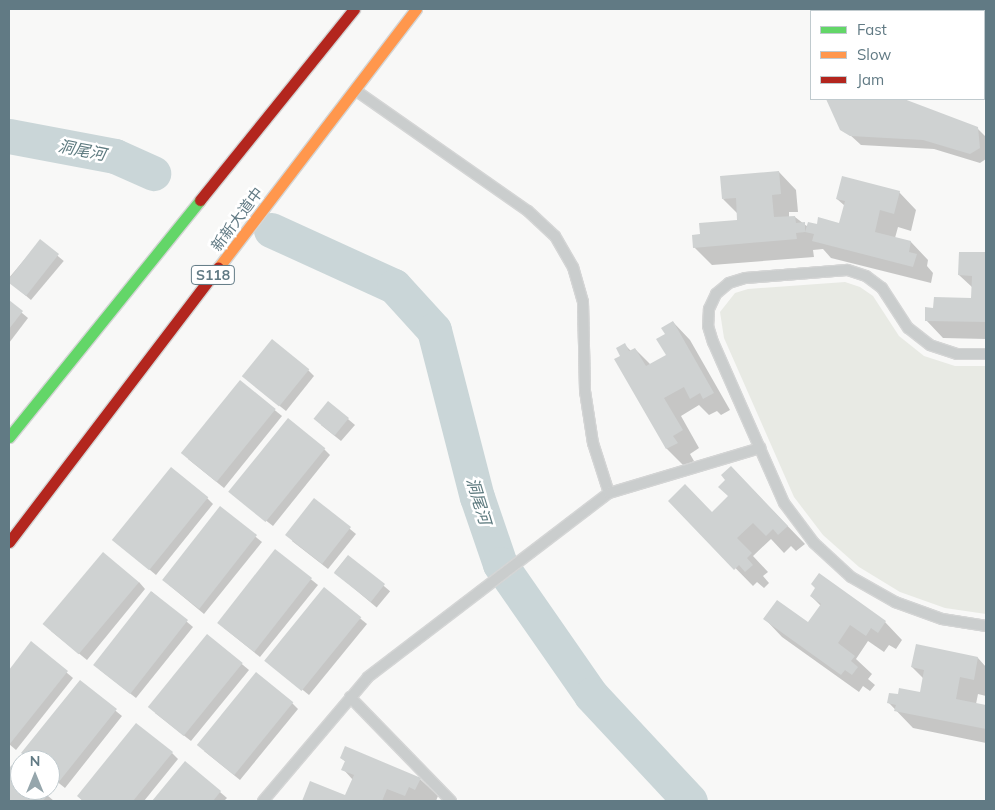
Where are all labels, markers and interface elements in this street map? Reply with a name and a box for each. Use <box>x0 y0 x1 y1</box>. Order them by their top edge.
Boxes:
legend <box>810 10 985 100</box>
text: Fast <box>857 20 887 39</box>
text: Slow <box>857 45 891 64</box>
text: Jam <box>857 70 884 89</box>
water label: 洞尾河 <box>57 136 107 164</box>
street label: 新新大道中 <box>207 184 267 254</box>
road number: S118 <box>190 264 236 286</box>
water label: 洞尾河 <box>463 475 495 527</box>
north arrow <box>10 750 60 800</box>
text: N <box>30 752 40 770</box>

